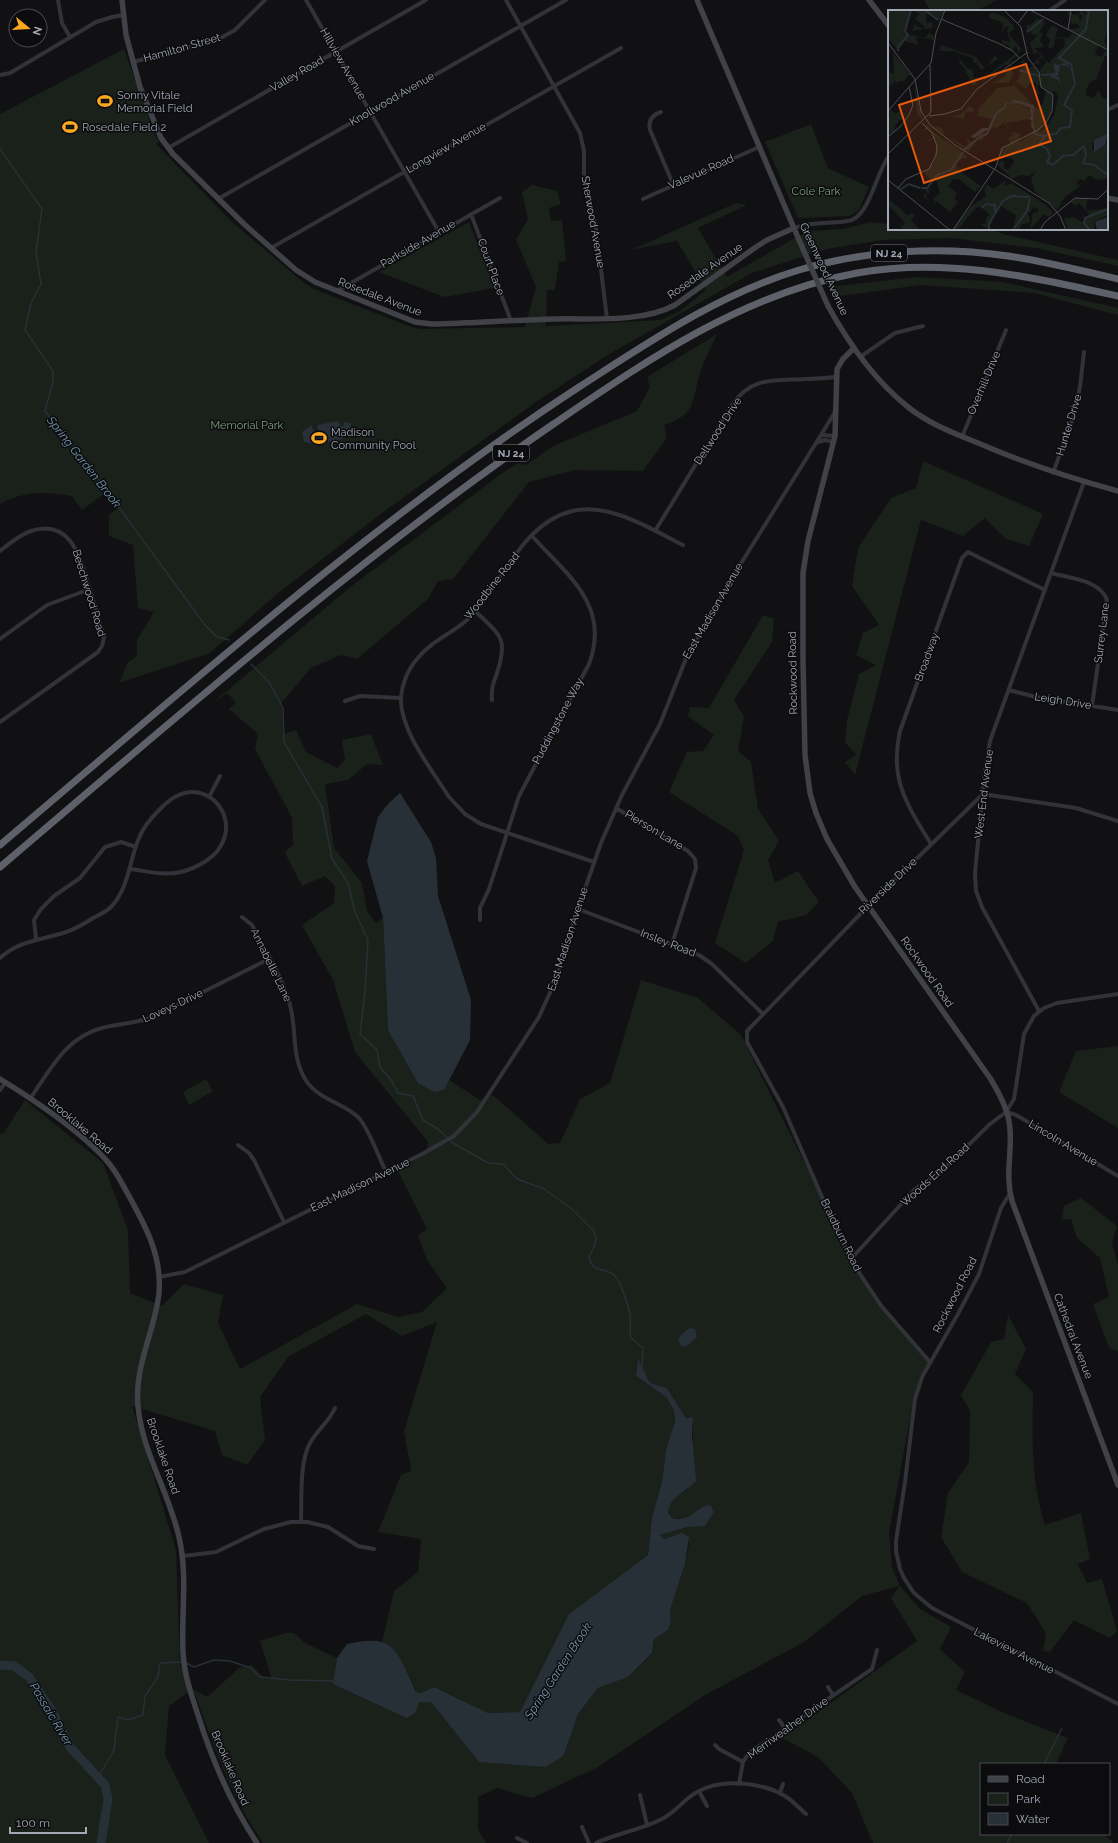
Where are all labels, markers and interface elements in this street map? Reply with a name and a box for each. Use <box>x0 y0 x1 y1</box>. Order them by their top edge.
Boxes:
north arrow <box>8 8 48 48</box>
inset map <box>888 10 1108 230</box>
text: N <box>30 25 45 37</box>
street label: Hillview Avenue <box>317 26 369 103</box>
street label: Hamilton Street <box>142 31 222 65</box>
street label: Valley Road <box>268 53 326 95</box>
street label: Knollwood Avenue <box>347 69 437 129</box>
place label: Sonny Vitale Memorial Field <box>117 89 193 115</box>
sports icon: Sonny Vitale Memorial Field <box>96 92 114 110</box>
sports icon: Rosedale Field 2 <box>61 118 79 136</box>
street label: Longview Avenue <box>404 120 489 176</box>
place label: Rosedale Field 2 <box>82 121 166 134</box>
street label: Valevue Road <box>666 152 736 192</box>
street label: Sherwood Avenue <box>579 175 608 270</box>
park label: Cole Park <box>792 185 841 198</box>
street label: Parkside Avenue <box>378 217 458 271</box>
street label: Greenwood Avenue <box>797 221 851 318</box>
street label: Court Place <box>475 237 507 298</box>
street label: Rosedale Avenue <box>665 240 745 302</box>
road number: NJ 24 <box>871 245 907 261</box>
street label: Rosedale Avenue <box>336 275 424 319</box>
street label: Overhill Drive <box>965 349 1003 417</box>
street label: Hunter Drive <box>1053 392 1085 457</box>
street label: Dellwood Drive <box>691 394 745 467</box>
water label: Spring Garden Brook <box>43 413 124 511</box>
park label: Memorial Park <box>211 419 284 432</box>
place label: Madison Community Pool <box>331 426 416 452</box>
sports icon: Madison Community Pool <box>310 429 328 447</box>
road number: NJ 24 <box>493 445 529 461</box>
street label: Beechwood Road <box>70 548 108 638</box>
street label: Woodbine Road <box>462 550 522 622</box>
street label: East Madison Avenue <box>680 560 746 661</box>
street label: Surrey Lane <box>1092 602 1112 664</box>
street label: Rockwood Road <box>786 631 800 715</box>
street label: Broadway <box>912 631 942 683</box>
street label: Puddingstone Way <box>530 675 586 766</box>
street label: Leigh Drive <box>1034 690 1093 712</box>
street label: West End Avenue <box>972 748 996 839</box>
street label: Pierson Lane <box>622 807 686 853</box>
street label: Riverside Drive <box>856 855 920 917</box>
street label: East Madison Avenue <box>545 885 591 993</box>
street label: Annabelle Lane <box>248 926 295 1004</box>
street label: Insley Road <box>638 926 698 960</box>
street label: Rockwood Road <box>898 934 956 1010</box>
street label: Loveys Drive <box>141 986 206 1026</box>
street label: Brooklake Road <box>45 1095 115 1157</box>
street label: Lincoln Avenue <box>1026 1117 1100 1169</box>
street label: Woods End Road <box>898 1141 972 1209</box>
street label: East Madison Avenue <box>308 1155 412 1215</box>
street label: Braidburn Road <box>818 1197 864 1274</box>
street label: Rockwood Road <box>930 1255 980 1335</box>
street label: Cathedral Avenue <box>1051 1291 1095 1381</box>
street label: Brooklake Road <box>144 1416 182 1496</box>
water label: Spring Garden Brook <box>521 1620 595 1723</box>
street label: Lakeview Avenue <box>972 1625 1057 1677</box>
water label: Passaic River <box>27 1680 76 1749</box>
street label: Merriweather Drive <box>745 1694 831 1762</box>
street label: Brooklake Road <box>208 1729 252 1808</box>
legend <box>980 1763 1110 1835</box>
text: Road <box>1016 1772 1045 1786</box>
text: Park <box>1016 1792 1041 1806</box>
scale bar <box>10 1809 86 1835</box>
text: Water <box>1016 1812 1050 1826</box>
text: 100 m <box>16 1816 50 1830</box>

